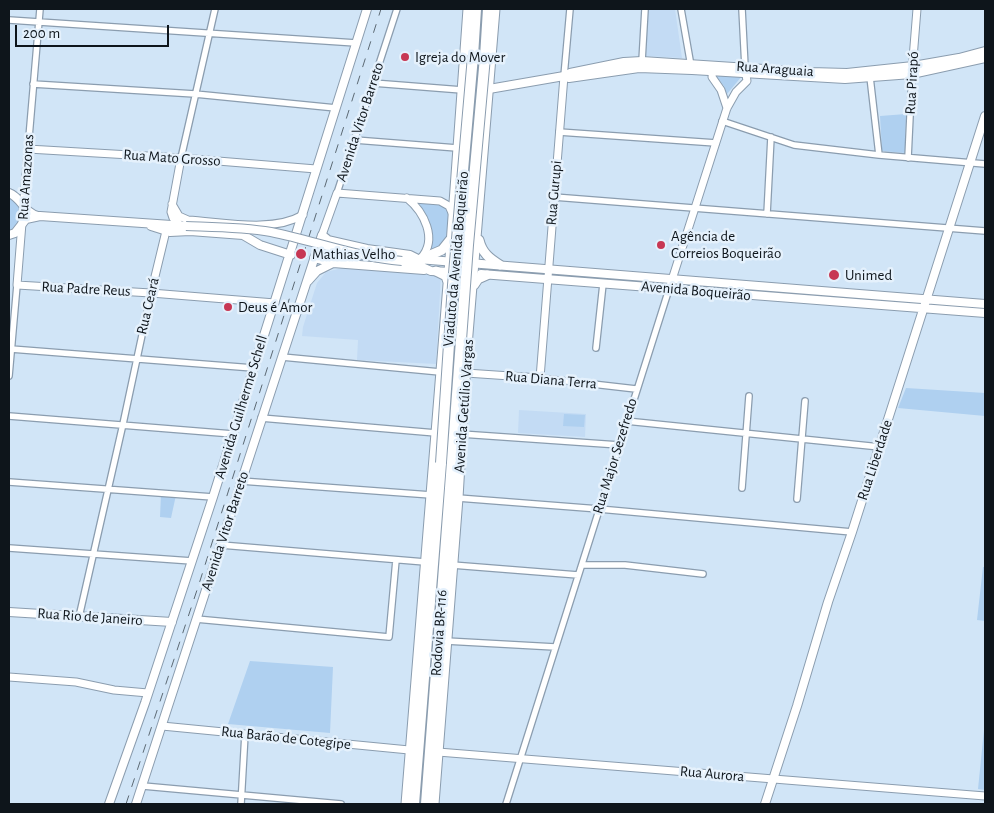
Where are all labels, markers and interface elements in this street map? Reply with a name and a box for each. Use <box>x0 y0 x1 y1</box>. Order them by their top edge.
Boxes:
scale bar <box>18 15 171 47</box>
text: 200 m <box>23 26 60 41</box>
place label: Igreja do Mover <box>415 48 505 66</box>
marker: Igreja do Mover <box>399 51 411 63</box>
street label: Rua Pirapó <box>901 51 923 115</box>
street label: Rua Araguaia <box>736 57 814 81</box>
street label: Avenida Vitor Barreto <box>332 60 388 184</box>
street label: Rua Amazonas <box>14 134 38 220</box>
street label: Rua Mato Grosso <box>123 146 221 170</box>
street label: Rua Gurupi <box>542 160 566 226</box>
street label: Viaduto da Avenida Boqueirão <box>439 171 473 347</box>
place label: Agência de Correios Boqueirão <box>671 227 781 262</box>
marker: Agência de Correios Boqueirão <box>655 239 667 251</box>
place label: Mathias Velho <box>312 245 395 263</box>
marker: Mathias Velho <box>294 247 308 261</box>
place label: Unimed <box>845 266 892 284</box>
marker: Unimed <box>827 268 841 282</box>
street label: Rua Ceará <box>133 276 163 336</box>
street label: Avenida Boqueirão <box>640 277 752 305</box>
street label: Rua Padre Reus <box>41 278 131 300</box>
place label: Deus é Amor <box>238 298 312 316</box>
marker: Deus é Amor <box>222 301 234 313</box>
street label: Avenida Guilherme Schell <box>211 333 271 481</box>
street label: Avenida Getúlio Vargas <box>450 339 478 473</box>
street label: Rua Diana Terra <box>504 367 598 393</box>
street label: Rua Major Sezefredo <box>589 396 641 516</box>
street label: Rua Liberdade <box>853 417 897 503</box>
street label: Avenida Vitor Barreto <box>197 469 253 593</box>
street label: Rodovia BR-116 <box>427 589 451 677</box>
street label: Rua Rio de Janeiro <box>37 604 143 630</box>
street label: Rua Barão de Cotegipe <box>220 722 352 754</box>
street label: Rua Aurora <box>679 762 745 786</box>

